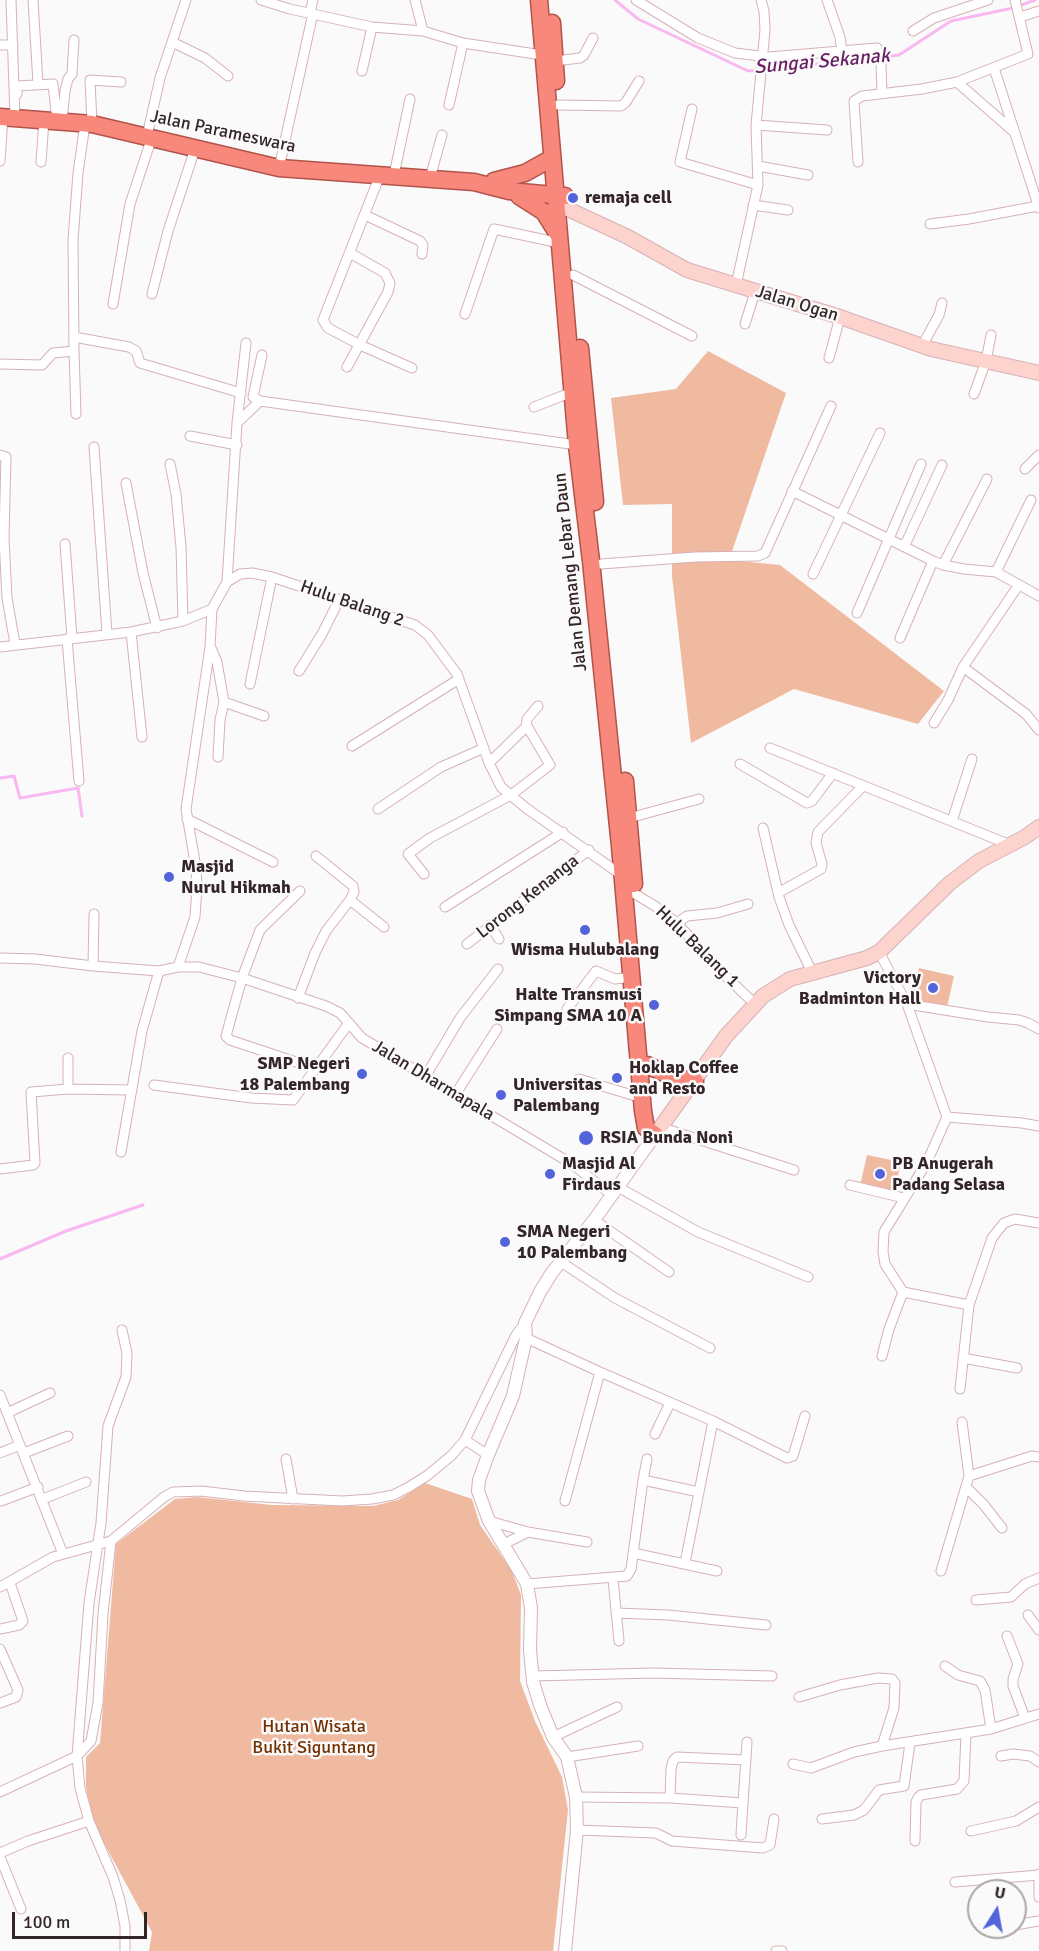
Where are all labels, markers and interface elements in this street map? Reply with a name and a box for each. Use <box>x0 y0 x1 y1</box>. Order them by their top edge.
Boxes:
water label: Sungai Sekanak <box>753 44 891 80</box>
street label: Jalan Parameswara <box>148 106 298 158</box>
place label: remaja cell <box>585 187 672 209</box>
marker: remaja cell <box>566 191 580 205</box>
street label: Jalan Ogan <box>753 281 841 327</box>
street label: Jalan Demang Lebar Daun <box>550 472 592 672</box>
street label: Hulu Balang 2 <box>297 576 407 632</box>
street label: Lorong Kenanga <box>472 850 584 944</box>
place label: Masjid Nurul Hikmah <box>181 856 291 898</box>
marker: Masjid Nurul Hikmah <box>162 870 176 884</box>
street label: Hulu Balang 1 <box>651 902 743 992</box>
marker: Wisma Hulubalang <box>578 923 592 937</box>
place label: Wisma Hulubalang <box>511 939 659 961</box>
place label: Victory Badminton Hall <box>799 967 921 1010</box>
marker: Victory Badminton Hall <box>926 981 940 995</box>
place label: Halte Transmusi Simpang SMA 10 A <box>494 984 642 1026</box>
marker: Halte Transmusi Simpang SMA 10 A <box>647 998 661 1012</box>
street label: Jalan Dharmapala <box>368 1036 498 1126</box>
place label: SMP Negeri 18 Palembang <box>240 1053 350 1096</box>
place label: Hoklap Coffee and Resto <box>629 1057 739 1100</box>
marker: SMP Negeri 18 Palembang <box>355 1067 369 1081</box>
marker: Hoklap Coffee and Resto <box>610 1071 624 1085</box>
place label: Universitas Palembang <box>513 1074 602 1116</box>
marker: Universitas Palembang <box>494 1088 508 1102</box>
place label: RSIA Bunda Noni <box>600 1127 733 1149</box>
marker: RSIA Bunda Noni <box>577 1129 595 1147</box>
place label: Masjid Al Firdaus <box>562 1153 636 1196</box>
place label: PB Anugerah Padang Selasa <box>892 1153 1005 1196</box>
marker: Masjid Al Firdaus <box>543 1167 557 1181</box>
marker: PB Anugerah Padang Selasa <box>873 1167 887 1181</box>
place label: SMA Negeri 10 Palembang <box>517 1221 627 1264</box>
marker: SMA Negeri 10 Palembang <box>498 1235 512 1249</box>
park label: Hutan Wisata Bukit Siguntang <box>252 1716 376 1758</box>
north arrow <box>967 1879 1027 1939</box>
text: U <box>993 1882 1007 1904</box>
scale bar <box>15 1900 150 1938</box>
text: 100 m <box>23 1911 70 1933</box>

